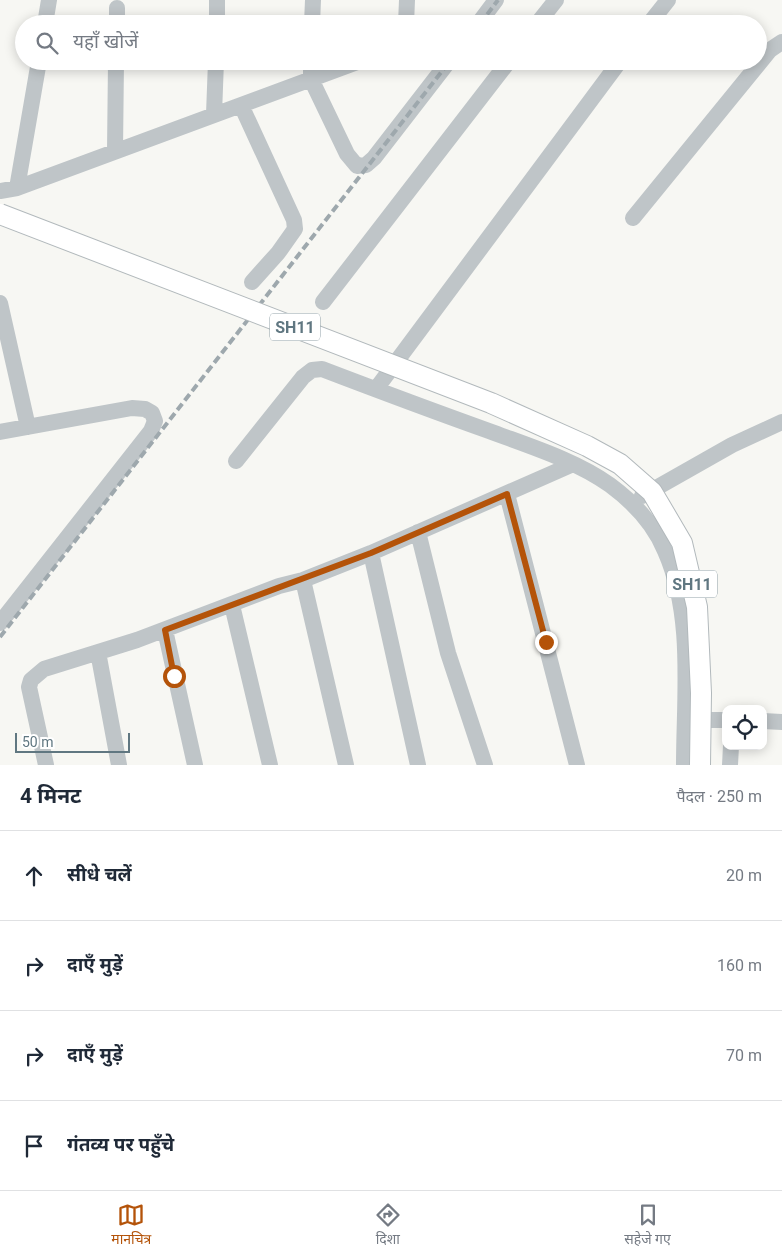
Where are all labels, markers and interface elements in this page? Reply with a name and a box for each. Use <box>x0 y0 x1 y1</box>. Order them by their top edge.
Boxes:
search box <box>15 15 767 70</box>
icon: search <box>33 29 61 57</box>
text: यहाँ खोजें <box>73 30 138 53</box>
road number: SH11 <box>270 314 320 341</box>
road number: SH11 <box>667 570 717 598</box>
route end <box>535 631 558 654</box>
route start <box>163 665 186 688</box>
map controls <box>722 705 767 750</box>
button: locate <box>722 705 767 750</box>
scale bar <box>15 730 130 753</box>
text: 50 m <box>22 734 54 750</box>
text: 4 मिनट <box>20 784 81 808</box>
text: पैदल · 250 m <box>676 787 762 806</box>
icon: ahead <box>20 862 48 890</box>
text: सीधे चलें <box>67 863 132 886</box>
text: 20 m <box>726 866 762 885</box>
icon: right <box>20 952 48 980</box>
text: दाएँ मुड़ें <box>67 953 123 976</box>
text: 160 m <box>717 956 762 975</box>
icon: right <box>20 1042 48 1070</box>
text: दाएँ मुड़ें <box>67 1043 123 1066</box>
text: 70 m <box>726 1046 762 1065</box>
icon: arrive <box>20 1132 48 1160</box>
text: गंतव्य पर पहुँचे <box>67 1133 174 1156</box>
tab: मानचित्र <box>111 1201 151 1250</box>
tab: दिशा <box>374 1201 402 1250</box>
tab: सहेजे गए <box>624 1201 671 1250</box>

